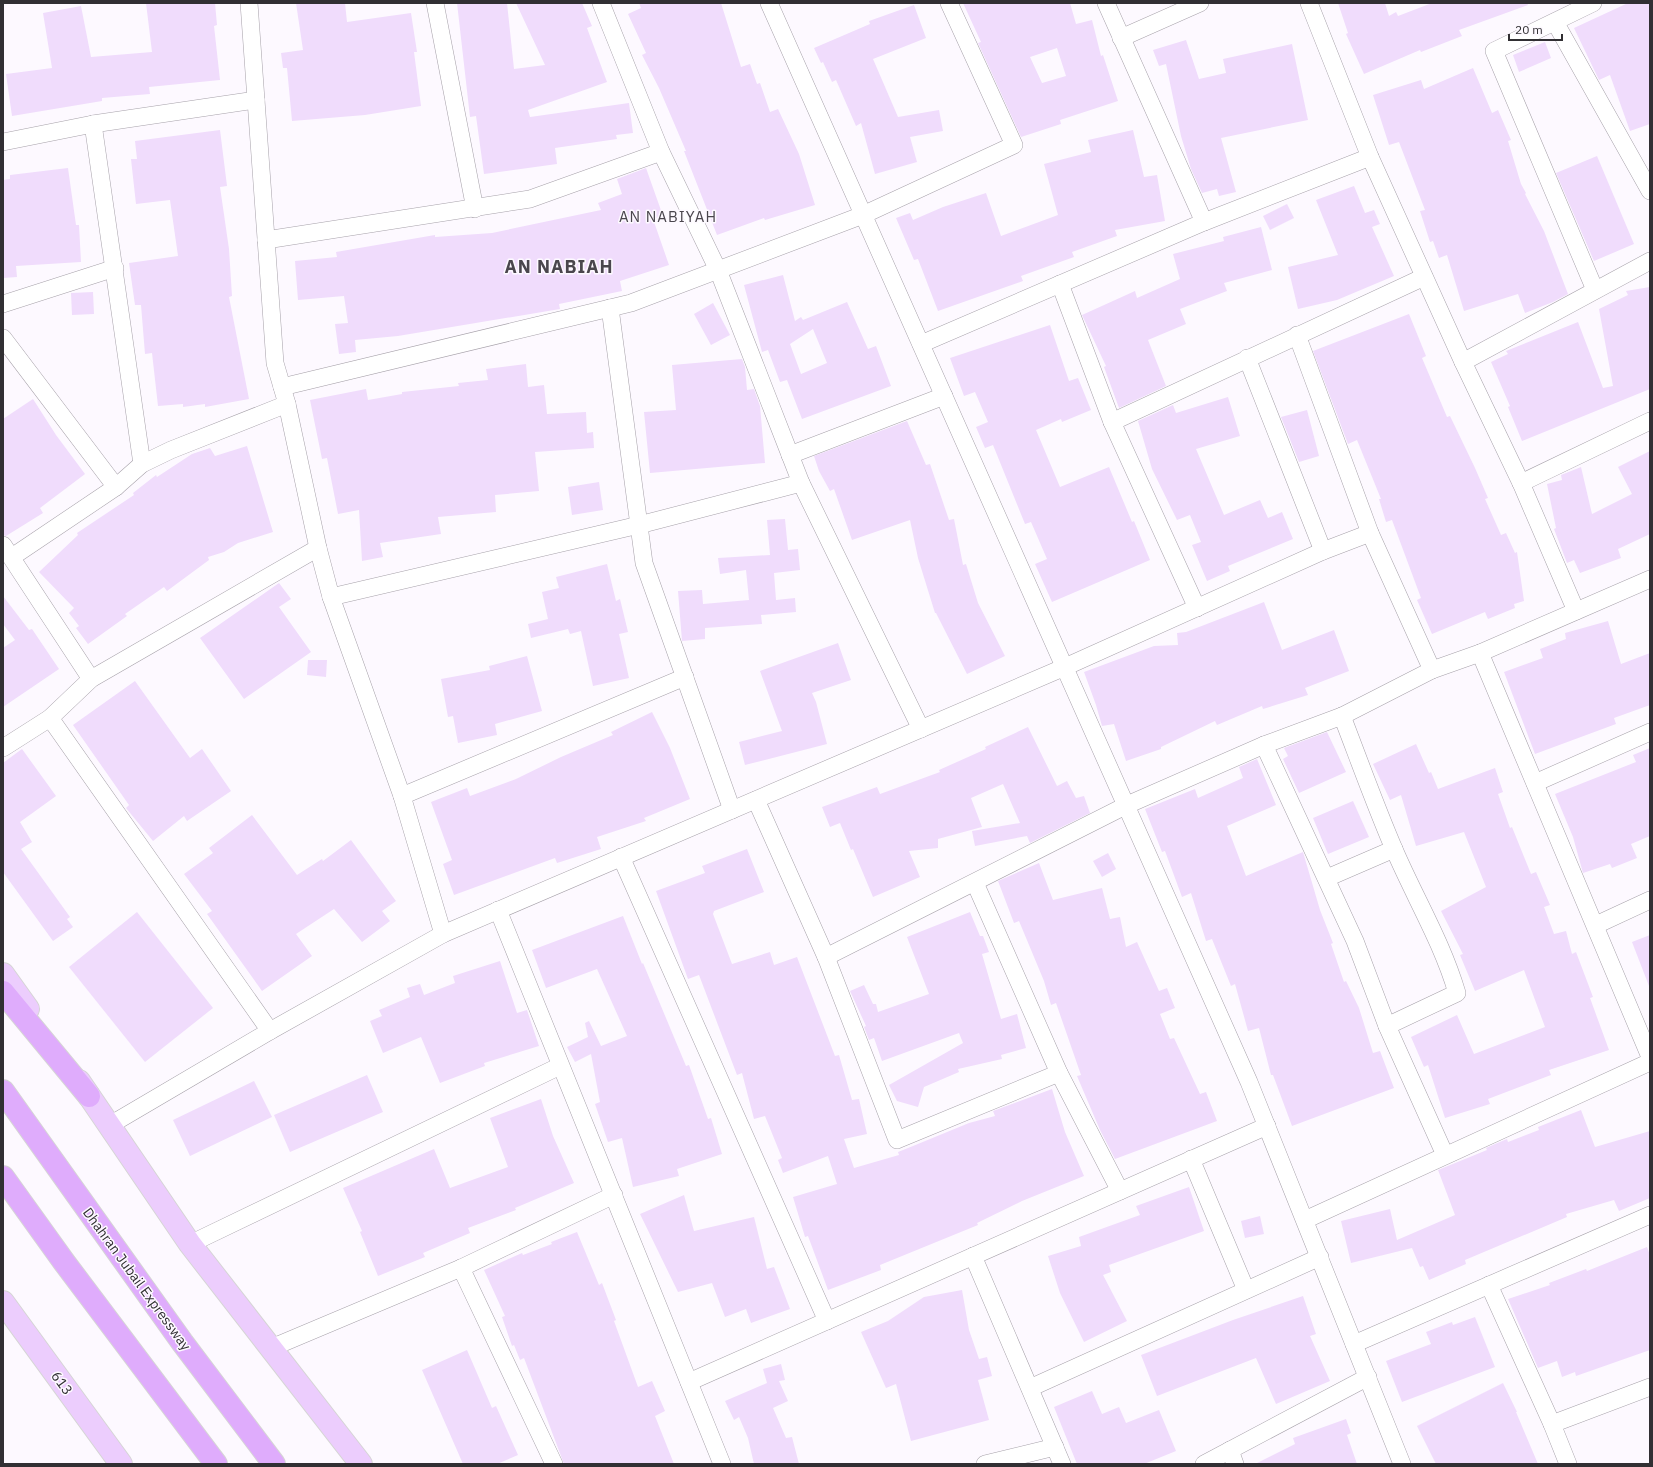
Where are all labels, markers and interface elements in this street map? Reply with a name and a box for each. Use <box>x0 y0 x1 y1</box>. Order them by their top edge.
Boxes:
scale bar <box>1509 16 1562 42</box>
text: 20 m <box>1515 22 1543 37</box>
district label: AN NABIYAH <box>619 207 717 226</box>
district label: AN NABIAH <box>504 255 614 278</box>
street label: Dhahran Jubail Expressway <box>79 1204 195 1354</box>
street label: 613 <box>47 1368 77 1398</box>

